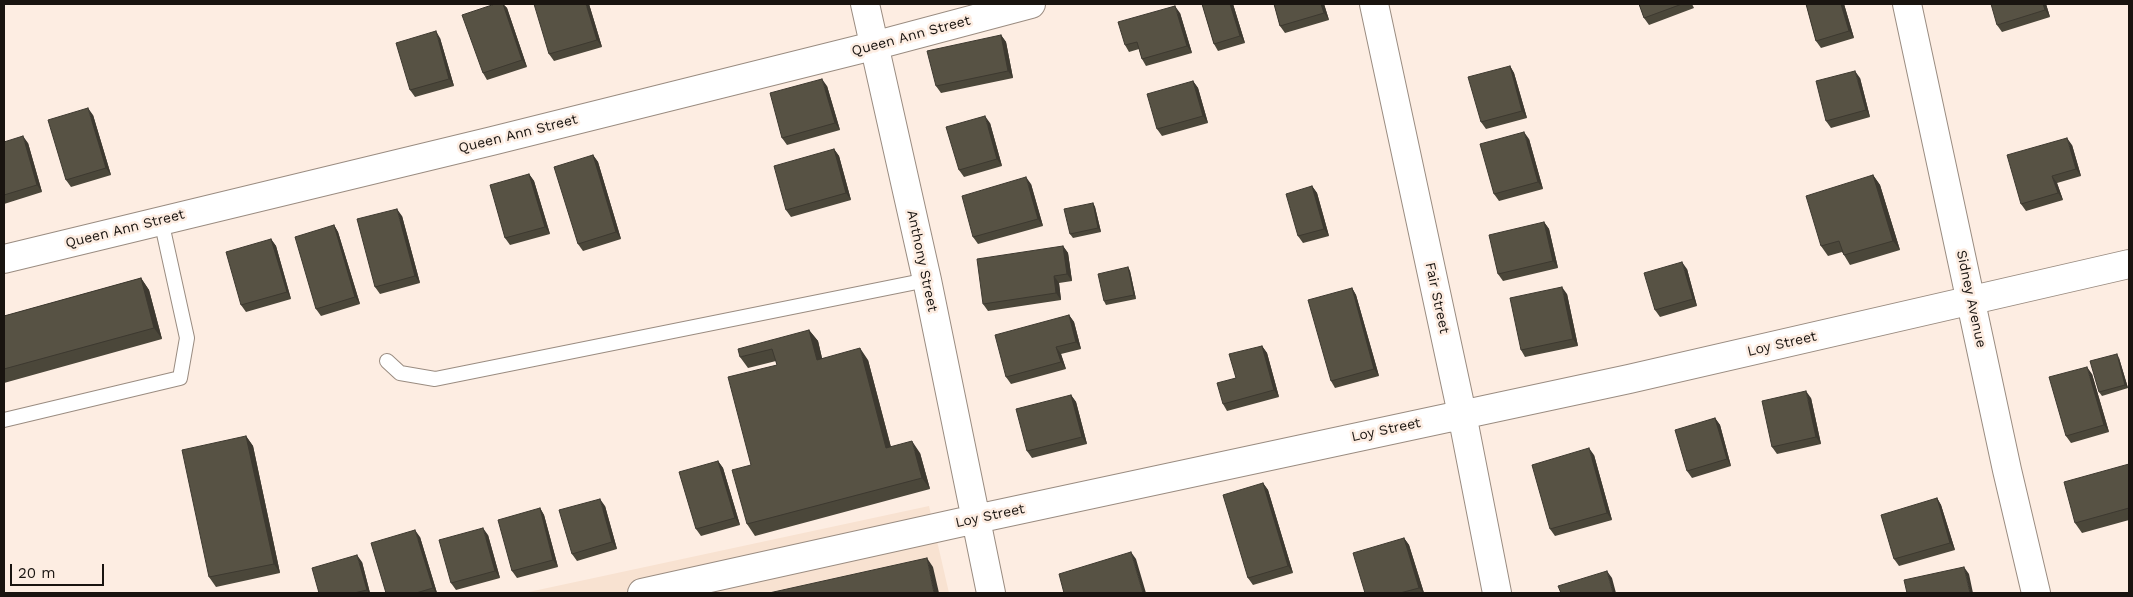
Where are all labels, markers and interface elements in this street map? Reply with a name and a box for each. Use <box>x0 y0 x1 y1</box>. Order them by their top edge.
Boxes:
street label: Queen Ann Street <box>850 12 972 60</box>
street label: Queen Ann Street <box>457 111 579 157</box>
street label: Queen Ann Street <box>64 206 186 252</box>
street label: Anthony Street <box>903 209 941 313</box>
street label: Sidney Avenue <box>1952 249 1990 349</box>
street label: Fair Street <box>1421 261 1453 335</box>
street label: Loy Street <box>1746 328 1818 360</box>
street label: Loy Street <box>1350 414 1422 446</box>
street label: Loy Street <box>954 500 1026 532</box>
scale bar <box>12 554 106 586</box>
text: 20 m <box>18 564 56 582</box>

